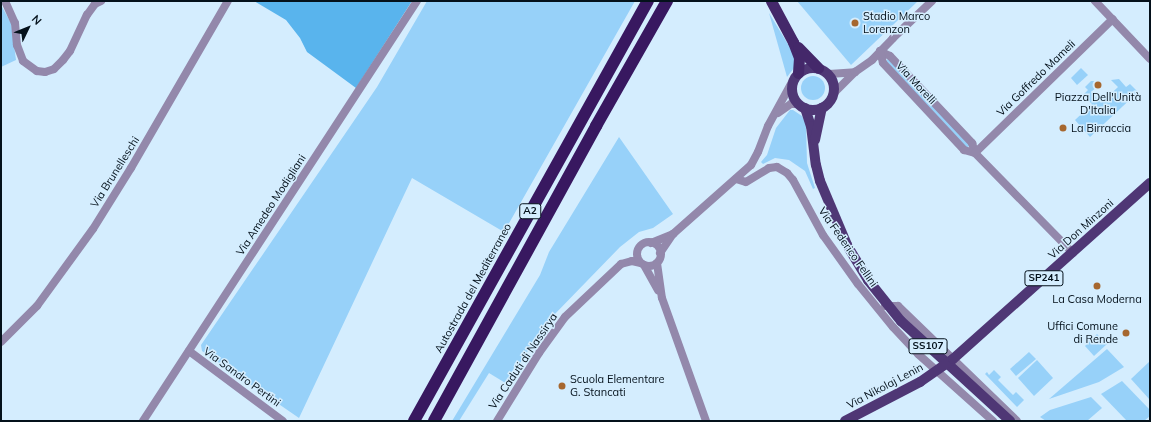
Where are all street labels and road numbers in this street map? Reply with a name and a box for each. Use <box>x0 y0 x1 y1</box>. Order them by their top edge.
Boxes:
street label: Via Goffredo Mameli <box>994 37 1078 119</box>
street label: Via Morelli <box>893 59 939 107</box>
street label: Via Brunelleschi <box>88 134 142 210</box>
street label: Via Amedeo Modigliani <box>233 152 309 258</box>
street label: Via Don Minzoni <box>1046 196 1116 262</box>
road number: A2 <box>519 203 541 219</box>
street label: Via Federico Fellini <box>816 205 880 289</box>
street label: Autostrada del Mediterraneo <box>432 221 514 355</box>
road number: SP241 <box>1024 270 1064 286</box>
street label: Via Caduti di Nassirya <box>486 310 560 412</box>
road number: SS107 <box>908 338 948 354</box>
street label: Via Sandro Pertini <box>201 345 283 409</box>
street label: Via Nikolaj Lenin <box>845 360 925 412</box>

